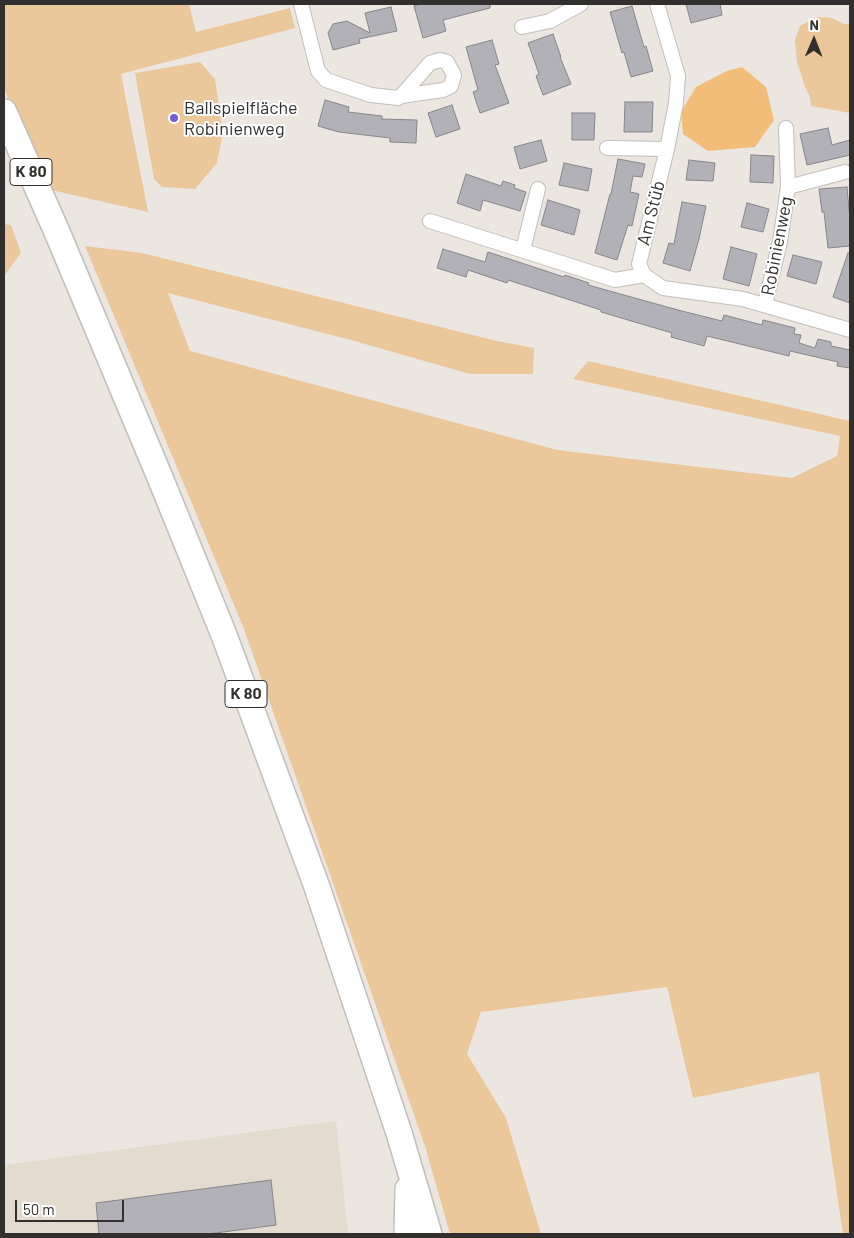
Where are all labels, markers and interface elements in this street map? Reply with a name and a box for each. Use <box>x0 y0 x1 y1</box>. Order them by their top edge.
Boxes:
north arrow <box>789 15 839 65</box>
text: N <box>809 16 819 33</box>
place label: Ballspielfläche Robinienweg <box>184 97 298 140</box>
marker: Ballspielfläche Robinienweg <box>168 112 180 124</box>
road number: K 80 <box>10 158 52 186</box>
street label: Am Stüb <box>633 178 669 248</box>
street label: Robinienweg <box>757 195 797 297</box>
road number: K 80 <box>225 681 267 708</box>
scale bar <box>18 1190 126 1222</box>
text: 50 m <box>23 1200 55 1218</box>

